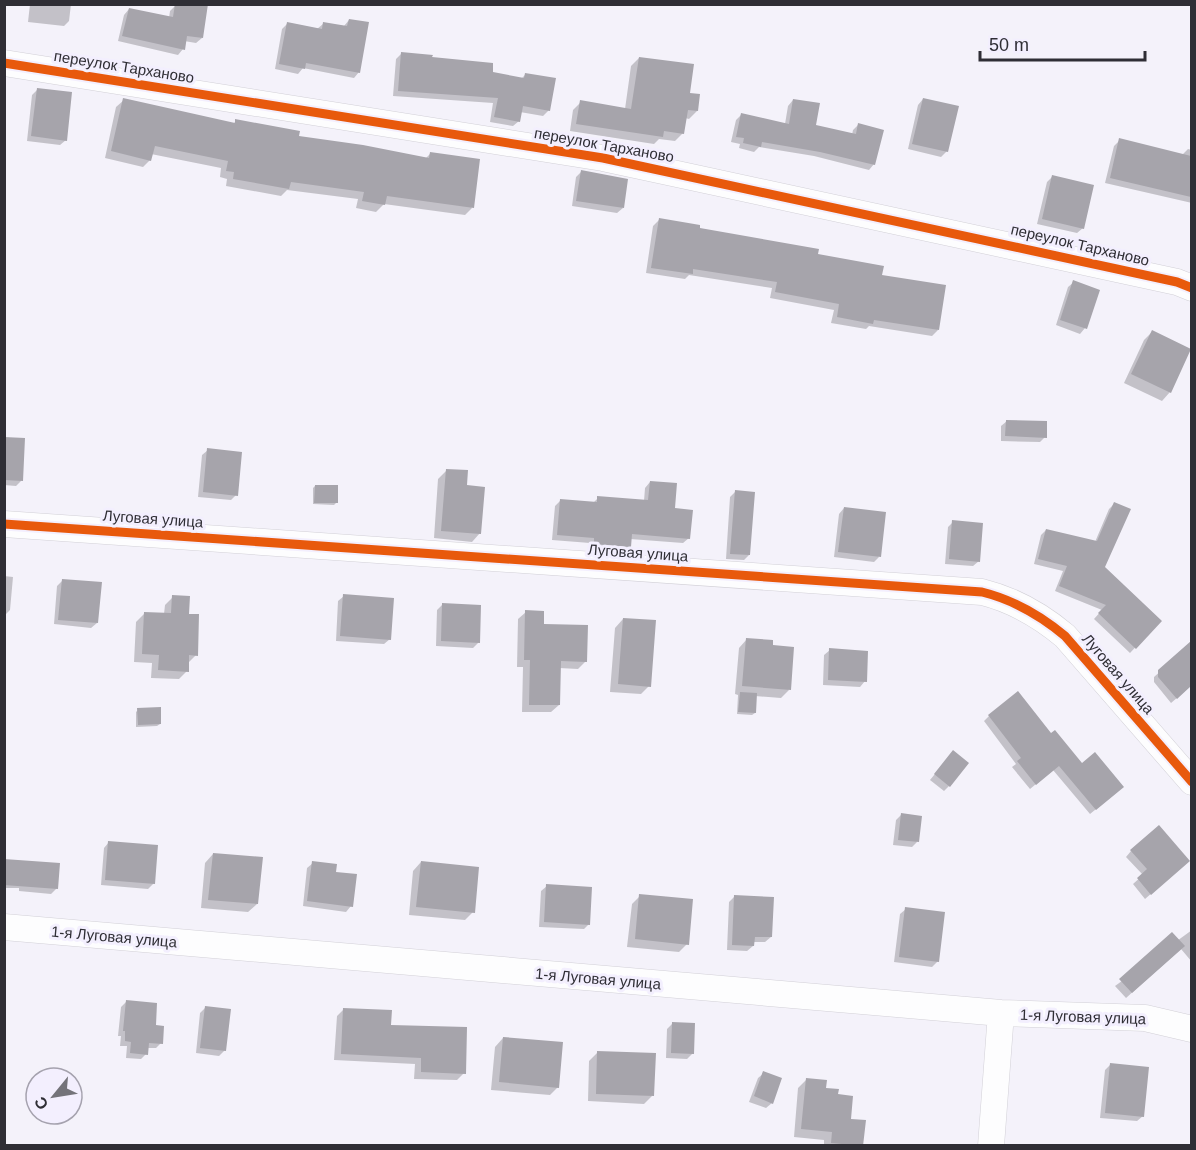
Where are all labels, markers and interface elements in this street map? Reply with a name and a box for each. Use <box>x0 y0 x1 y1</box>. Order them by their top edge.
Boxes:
scale bar <box>980 24 1145 62</box>
text: 50 m <box>989 35 1029 55</box>
street label: переулок Тарханово <box>53 47 195 86</box>
street label: переулок Тарханово <box>533 124 675 165</box>
street label: переулок Тарханово <box>1009 220 1151 269</box>
street label: Луговая улица <box>102 507 204 531</box>
street label: Луговая улица <box>587 541 689 565</box>
street label: Луговая улица <box>1079 630 1158 718</box>
street label: 1-я Луговая улица <box>50 923 178 951</box>
street label: 1-я Луговая улица <box>534 965 662 993</box>
street label: 1-я Луговая улица <box>1020 1006 1147 1027</box>
north arrow <box>24 1066 84 1126</box>
text: С <box>31 1094 52 1113</box>

